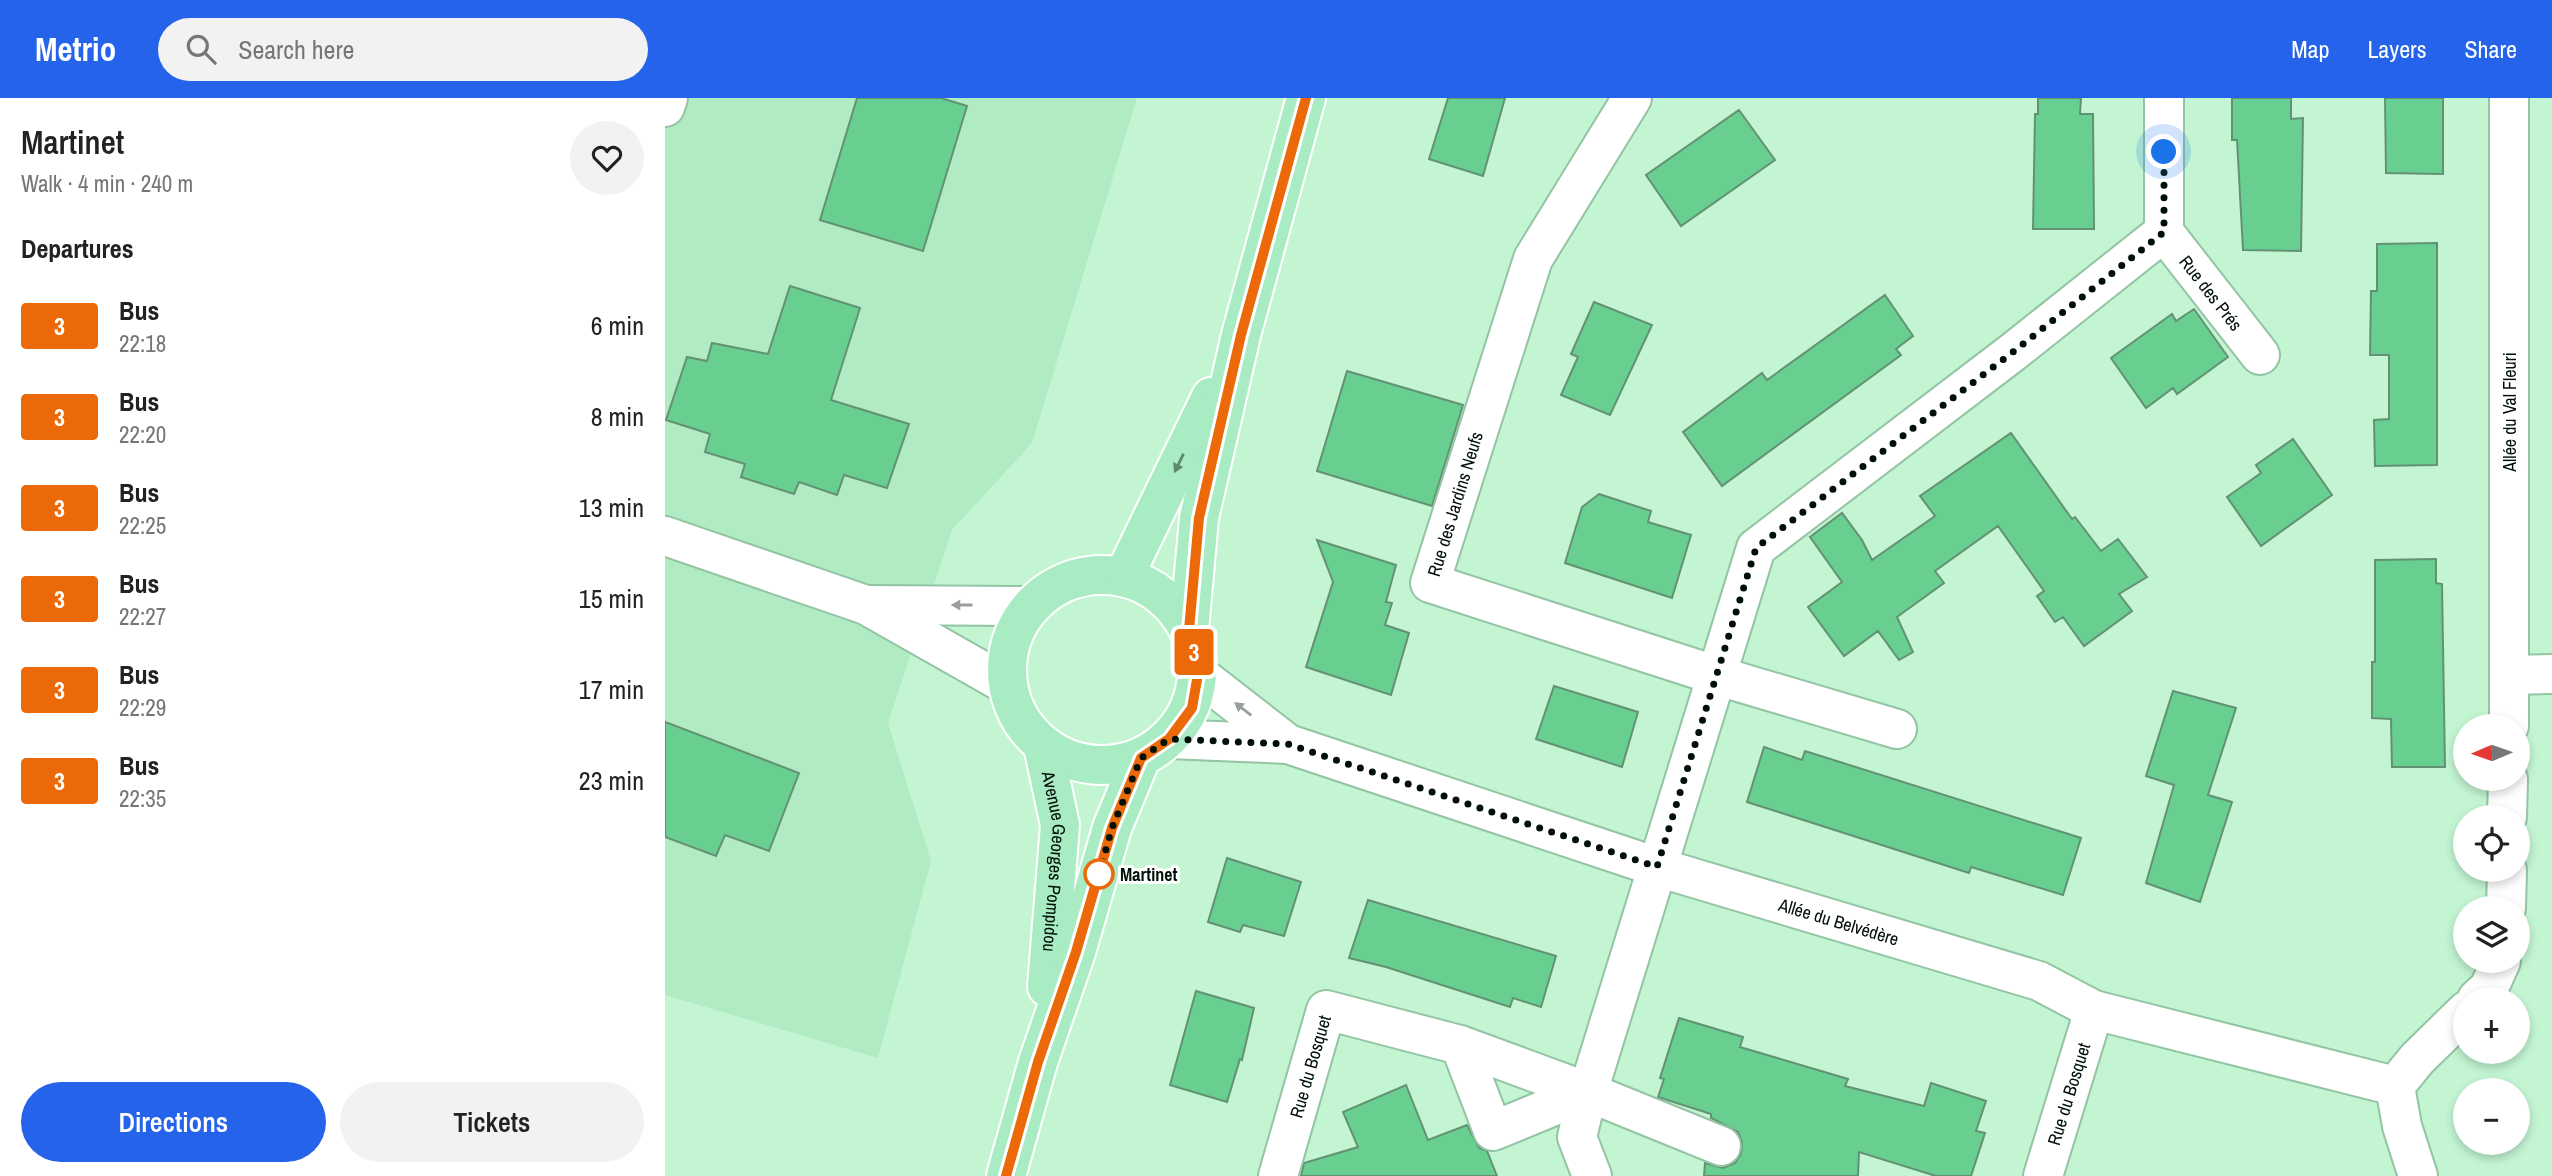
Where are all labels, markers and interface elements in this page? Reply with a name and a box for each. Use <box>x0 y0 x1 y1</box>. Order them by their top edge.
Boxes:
search box <box>158 18 648 81</box>
text: Metrio <box>35 27 116 71</box>
icon: search <box>182 30 220 68</box>
text: Search here <box>238 32 354 67</box>
text: Map <box>2291 33 2329 65</box>
text: Layers <box>2367 33 2426 65</box>
text: Share <box>2464 33 2517 65</box>
text: Martinet <box>21 120 124 164</box>
button: heart <box>570 121 644 195</box>
your location <box>2146 134 2181 169</box>
text: Walk · 4 min · 240 m <box>21 168 193 199</box>
text: Departures <box>21 231 134 266</box>
street label: Rue des Prés <box>2174 250 2249 336</box>
text: Bus <box>119 293 159 328</box>
text: 6 min <box>591 308 644 343</box>
text: 3 <box>54 310 65 342</box>
text: 22:18 <box>119 328 166 359</box>
street label: Allée du Val Fleuri <box>2497 352 2522 473</box>
text: Bus <box>119 384 159 419</box>
text: 8 min <box>591 399 644 434</box>
text: 3 <box>54 401 65 433</box>
text: 22:20 <box>119 419 166 450</box>
street label: Rue des Jardins Neufs <box>1421 429 1489 579</box>
one-way arrow <box>1174 453 1185 473</box>
text: Bus <box>119 475 159 510</box>
text: 13 min <box>579 490 644 525</box>
text: 3 <box>54 492 65 524</box>
text: 22:25 <box>119 510 166 541</box>
text: Bus <box>119 566 159 601</box>
text: 15 min <box>579 581 644 616</box>
text: 3 <box>54 583 65 615</box>
one-way arrow <box>951 599 973 611</box>
text: 22:27 <box>119 601 166 632</box>
line badge: 3 <box>1171 629 1217 675</box>
text: 3 <box>1189 636 1199 668</box>
text: Bus <box>119 657 159 692</box>
text: 17 min <box>579 672 644 707</box>
text: 3 <box>54 674 65 706</box>
text: 22:29 <box>119 692 166 723</box>
one-way arrow <box>1234 702 1252 716</box>
north arrow <box>2453 714 2531 791</box>
map controls <box>2453 714 2530 1155</box>
text: Bus <box>119 748 159 783</box>
text: 23 min <box>579 763 644 798</box>
text: 3 <box>54 765 65 797</box>
street label: Avenue Georges Pompidou <box>1036 768 1073 953</box>
text: 22:35 <box>119 783 166 814</box>
button: locate <box>2453 805 2530 882</box>
marker: Martinet <box>1084 859 1114 889</box>
place label: Martinet <box>1120 862 1177 887</box>
street label: Allée du Belvédère <box>1775 891 1902 951</box>
button: layers <box>2453 896 2530 973</box>
button: + <box>2453 987 2530 1064</box>
street label: Rue du Bosquet <box>1283 1012 1336 1121</box>
street label: Rue du Bosquet <box>2041 1039 2096 1148</box>
button: − <box>2453 1078 2530 1155</box>
button: Directions <box>21 1082 326 1162</box>
button: Tickets <box>340 1082 644 1162</box>

